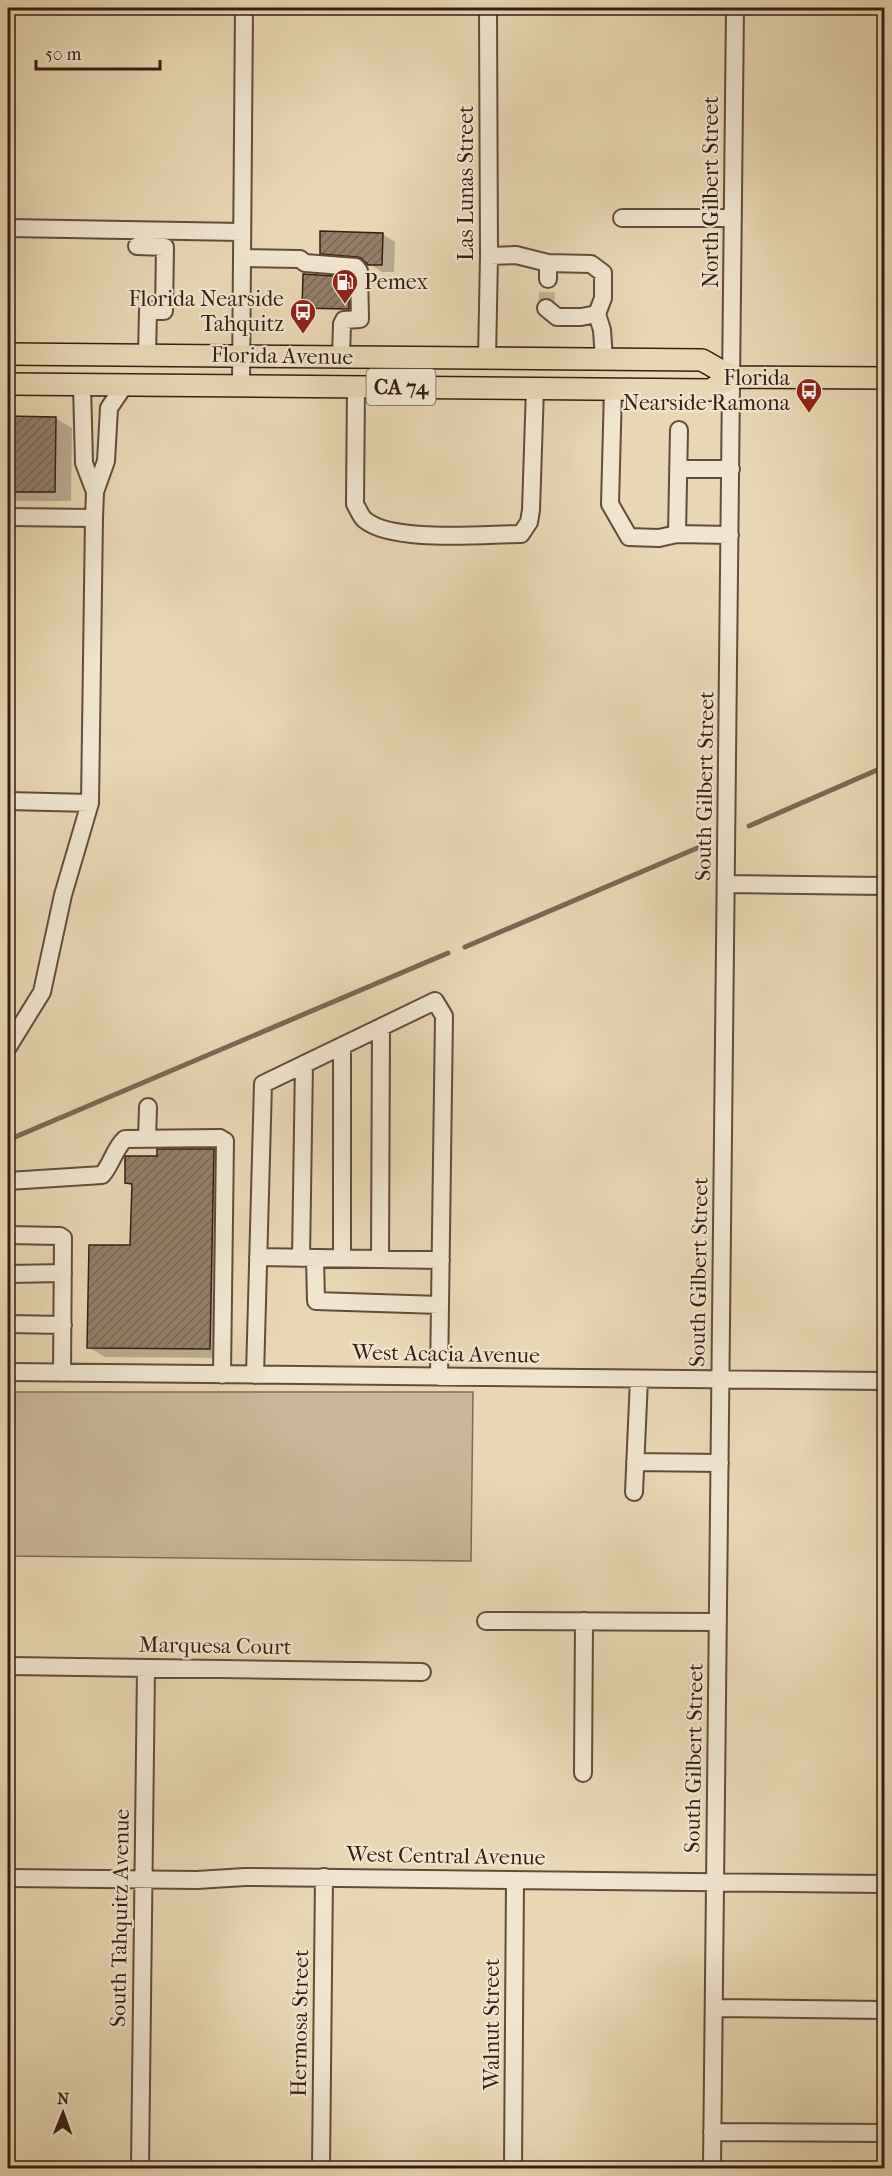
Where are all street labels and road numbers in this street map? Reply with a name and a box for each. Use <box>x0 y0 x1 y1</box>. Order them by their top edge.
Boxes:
street label: North Gilbert Street <box>698 96 724 288</box>
street label: Las Lunas Street <box>453 105 479 261</box>
street label: Florida Avenue <box>211 342 354 370</box>
road number: CA 74 <box>366 369 436 405</box>
street label: South Gilbert Street <box>690 691 720 881</box>
street label: South Gilbert Street <box>684 1177 714 1367</box>
street label: West Acacia Avenue <box>351 1339 540 1369</box>
street label: Marquesa Court <box>138 1632 292 1660</box>
street label: South Gilbert Street <box>679 1663 709 1853</box>
street label: South Tahquitz Avenue <box>105 1808 135 2027</box>
street label: West Central Avenue <box>345 1841 546 1871</box>
street label: Hermosa Street <box>286 1949 314 2097</box>
street label: Walnut Street <box>479 1958 505 2091</box>

